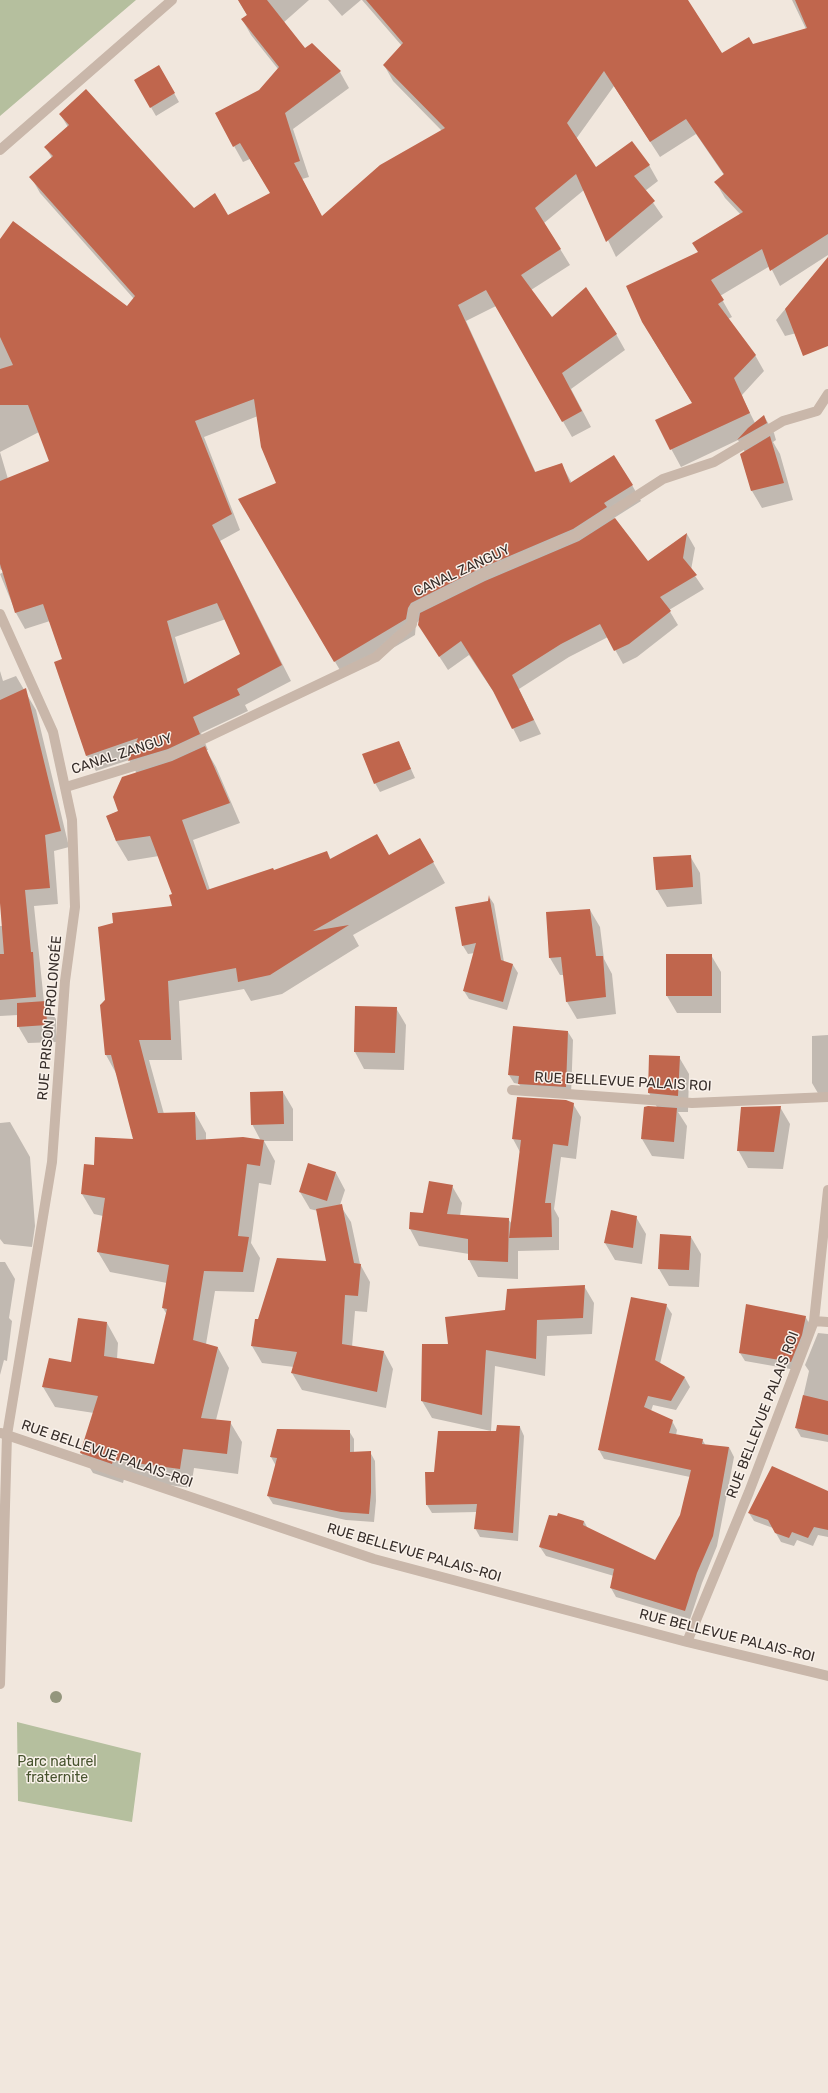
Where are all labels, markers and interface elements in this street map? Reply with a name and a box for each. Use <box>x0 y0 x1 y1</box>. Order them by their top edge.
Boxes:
street label: CANAL ZANGUY <box>411 541 513 601</box>
street label: CANAL ZANGUY <box>70 730 174 778</box>
street label: RUE PRISON PROLONGÉE <box>34 935 66 1101</box>
street label: RUE BELLEVUE PALAIS ROI <box>534 1069 712 1095</box>
street label: RUE BELLEVUE PALAIS ROI <box>723 1329 803 1501</box>
street label: RUE BELLEVUE PALAIS-ROI <box>19 1417 195 1491</box>
street label: RUE BELLEVUE PALAIS-ROI <box>325 1520 503 1586</box>
street label: RUE BELLEVUE PALAIS-ROI <box>637 1606 817 1666</box>
park label: Parc naturel fraternite <box>17 1754 97 1786</box>

